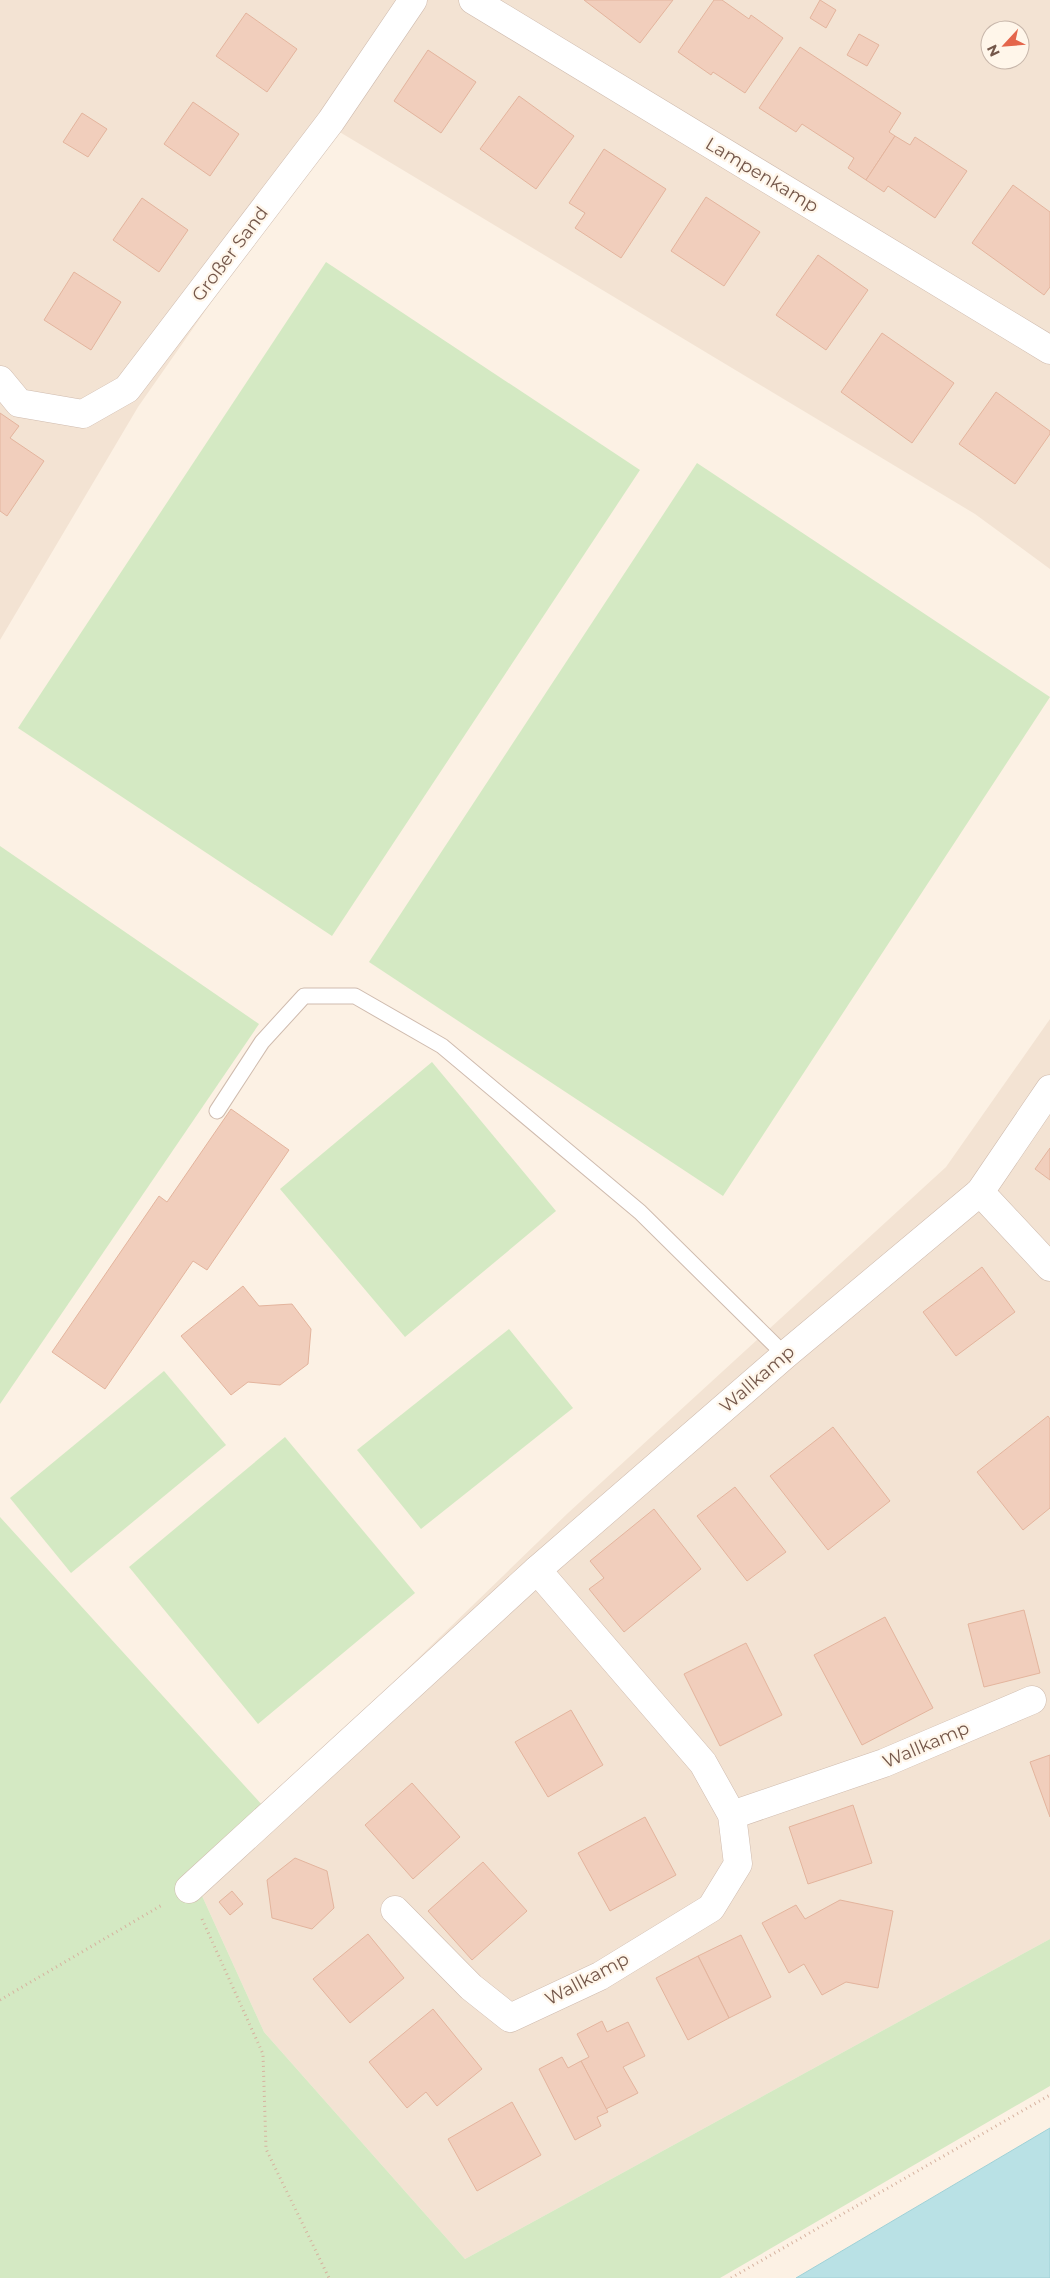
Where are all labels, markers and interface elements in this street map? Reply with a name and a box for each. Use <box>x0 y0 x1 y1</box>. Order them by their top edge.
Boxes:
north arrow <box>980 20 1030 70</box>
text: N <box>983 42 1004 60</box>
street label: Lampenkamp <box>701 133 823 217</box>
street label: Großer Sand <box>187 202 273 306</box>
street label: Wallkamp <box>715 1341 799 1417</box>
street label: Wallkamp <box>879 1717 973 1773</box>
street label: Wallkamp <box>541 1948 633 2010</box>

